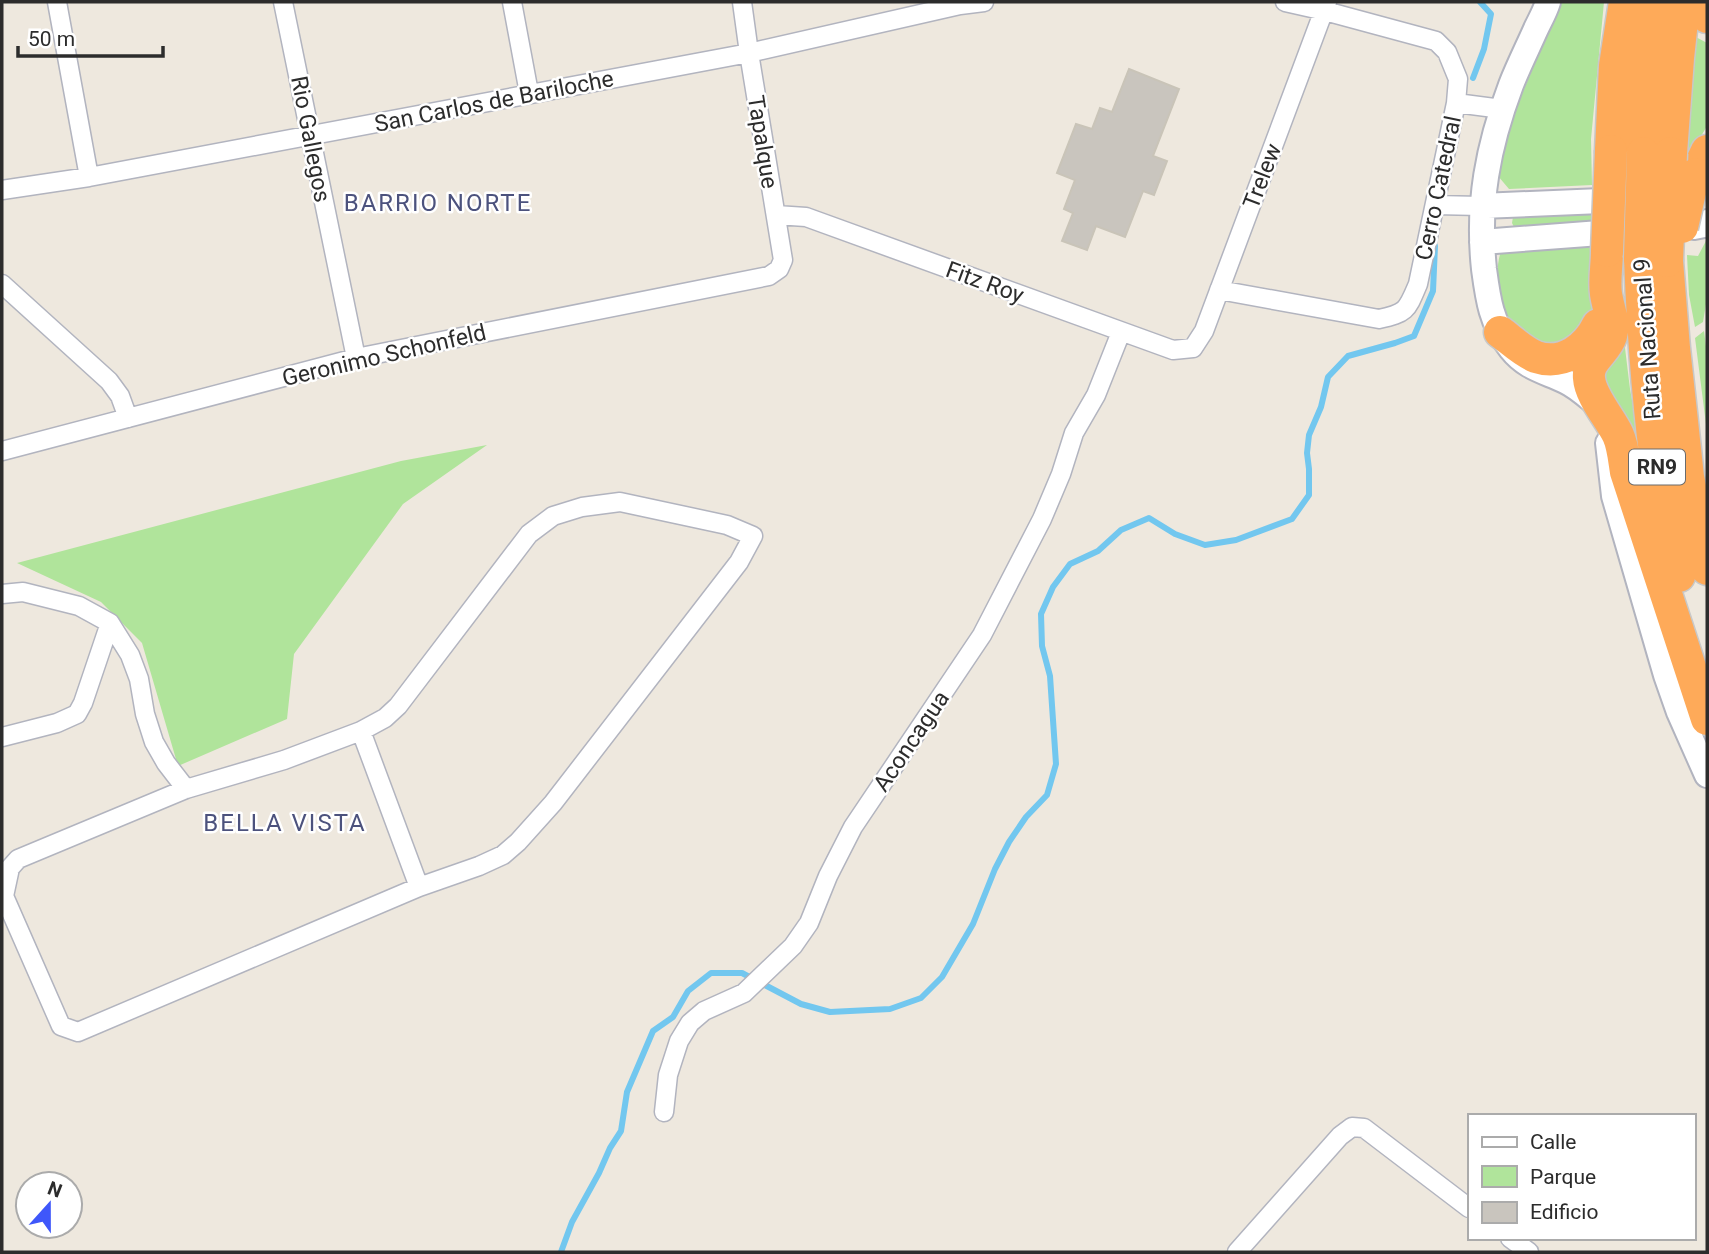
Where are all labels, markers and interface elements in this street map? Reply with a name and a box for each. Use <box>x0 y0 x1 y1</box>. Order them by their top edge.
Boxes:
scale bar <box>18 14 163 58</box>
text: 50 m <box>28 27 75 51</box>
street label: San Carlos de Bariloche <box>372 65 616 138</box>
street label: Rio Gallegos <box>285 74 336 205</box>
street label: Tapalque <box>742 94 783 191</box>
street label: Cerro Catedral <box>1410 113 1467 263</box>
street label: Trelew <box>1238 140 1287 213</box>
district label: BARRIO NORTE <box>344 189 532 217</box>
street label: Fitz Roy <box>942 256 1028 309</box>
street label: Ruta Nacional 9 <box>1628 257 1667 421</box>
street label: Geronimo Schonfeld <box>279 319 489 392</box>
road number: RN9 <box>1629 449 1685 484</box>
street label: Aconcagua <box>868 686 955 797</box>
district label: BELLA VISTA <box>203 809 367 837</box>
legend <box>1468 1114 1695 1240</box>
text: Calle <box>1530 1130 1576 1154</box>
text: Parque <box>1530 1165 1596 1189</box>
north arrow <box>14 1170 84 1240</box>
text: N <box>45 1176 65 1203</box>
text: Edificio <box>1530 1200 1598 1224</box>

